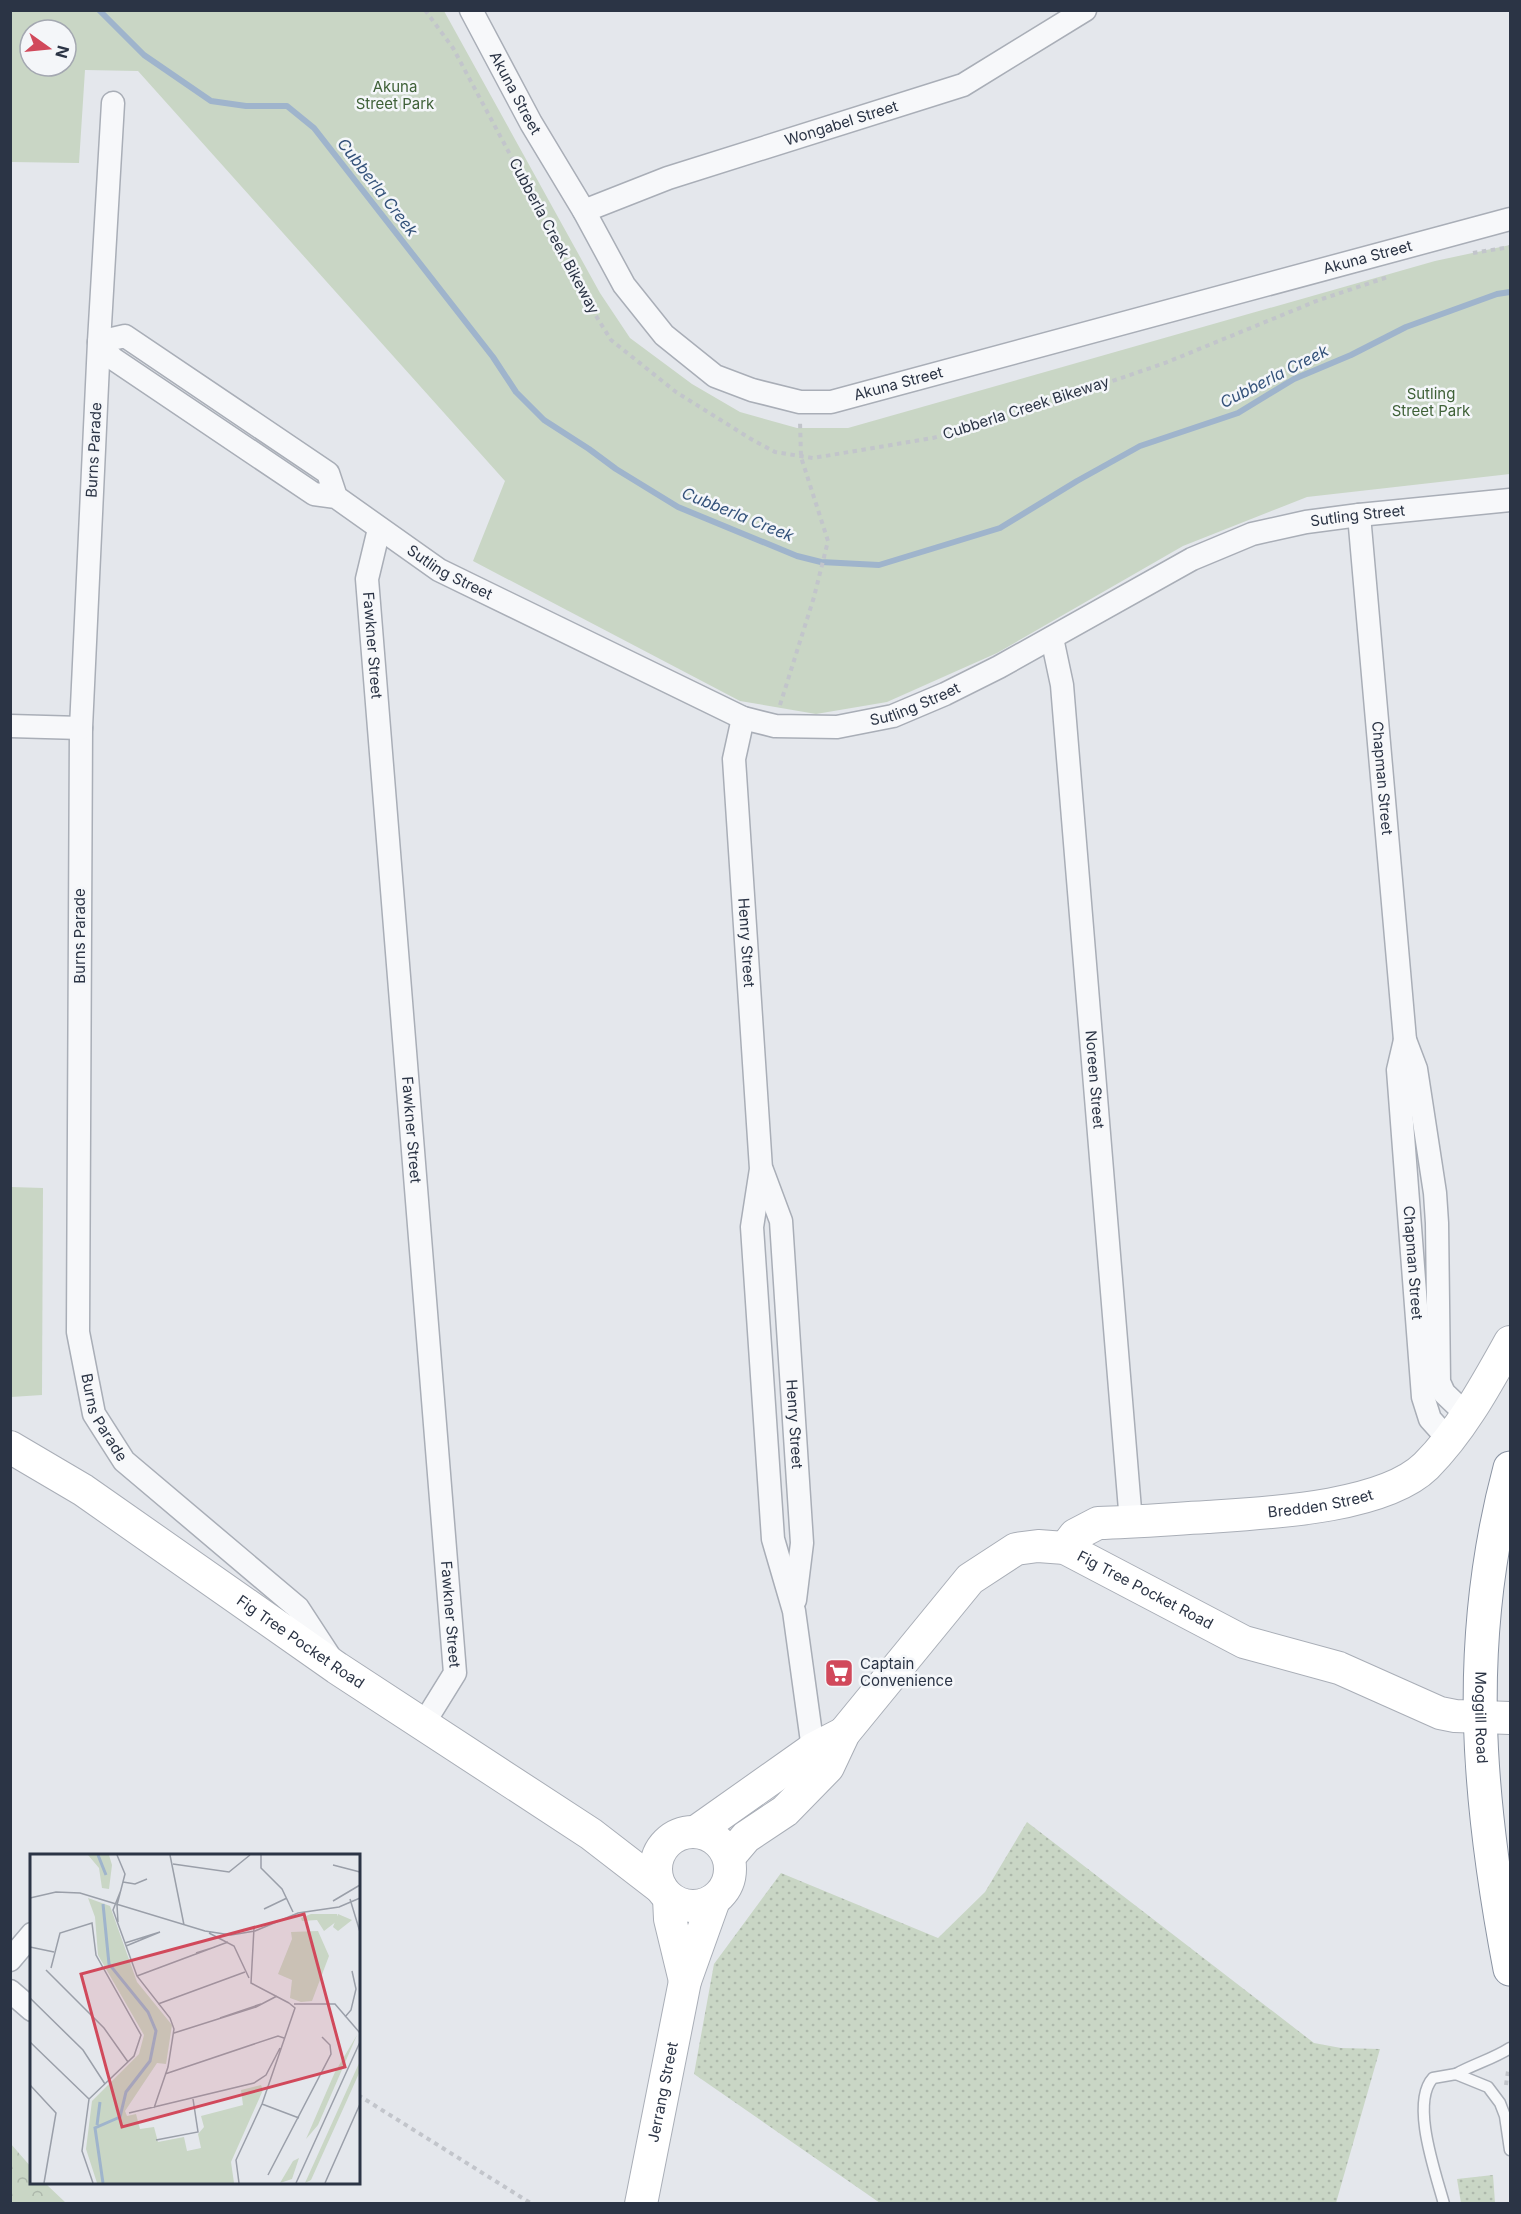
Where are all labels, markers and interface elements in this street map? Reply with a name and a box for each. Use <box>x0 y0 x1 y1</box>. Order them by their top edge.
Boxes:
north arrow <box>18 18 78 78</box>
text: N <box>51 43 74 60</box>
street label: Akuna Street <box>486 48 546 138</box>
park label: Akuna Street Park <box>356 77 435 113</box>
street label: Wongabel Street <box>782 96 900 150</box>
water label: Cubberla Creek <box>333 134 423 240</box>
street label: Cubberla Creek Bikeway <box>505 154 604 318</box>
street label: Akuna Street <box>1321 236 1414 278</box>
water label: Cubberla Creek <box>1216 340 1332 412</box>
street label: Akuna Street <box>852 362 945 404</box>
street label: Cubberla Creek Bikeway <box>940 371 1112 443</box>
park label: Sutling Street Park <box>1392 384 1471 420</box>
street label: Burns Parade <box>82 402 105 498</box>
water label: Cubberla Creek <box>679 482 797 546</box>
street label: Sutling Street <box>1309 500 1406 530</box>
street label: Sutling Street <box>403 540 496 604</box>
street label: Fawkner Street <box>359 591 387 700</box>
street label: Sutling Street <box>868 678 963 729</box>
street label: Chapman Street <box>1368 720 1397 836</box>
street label: Burns Parade <box>70 888 89 984</box>
street label: Henry Street <box>734 897 759 988</box>
street label: Noreen Street <box>1082 1030 1109 1130</box>
street label: Fawkner Street <box>398 1076 426 1184</box>
street label: Chapman Street <box>1399 1205 1427 1320</box>
street label: Burns Parade <box>77 1372 132 1465</box>
street label: Henry Street <box>782 1379 807 1470</box>
street label: Bredden Street <box>1267 1485 1376 1522</box>
street label: Fig Tree Pocket Road <box>1074 1546 1217 1633</box>
street label: Fawkner Street <box>437 1560 465 1669</box>
street label: Fig Tree Pocket Road <box>233 1591 368 1692</box>
place label: Captain Convenience <box>860 1654 953 1690</box>
supermarket icon: Captain Convenience <box>823 1657 855 1689</box>
street label: Moggill Road <box>1471 1671 1492 1764</box>
inset map <box>30 1854 360 2184</box>
street label: Jerrang Street <box>643 2040 682 2144</box>

